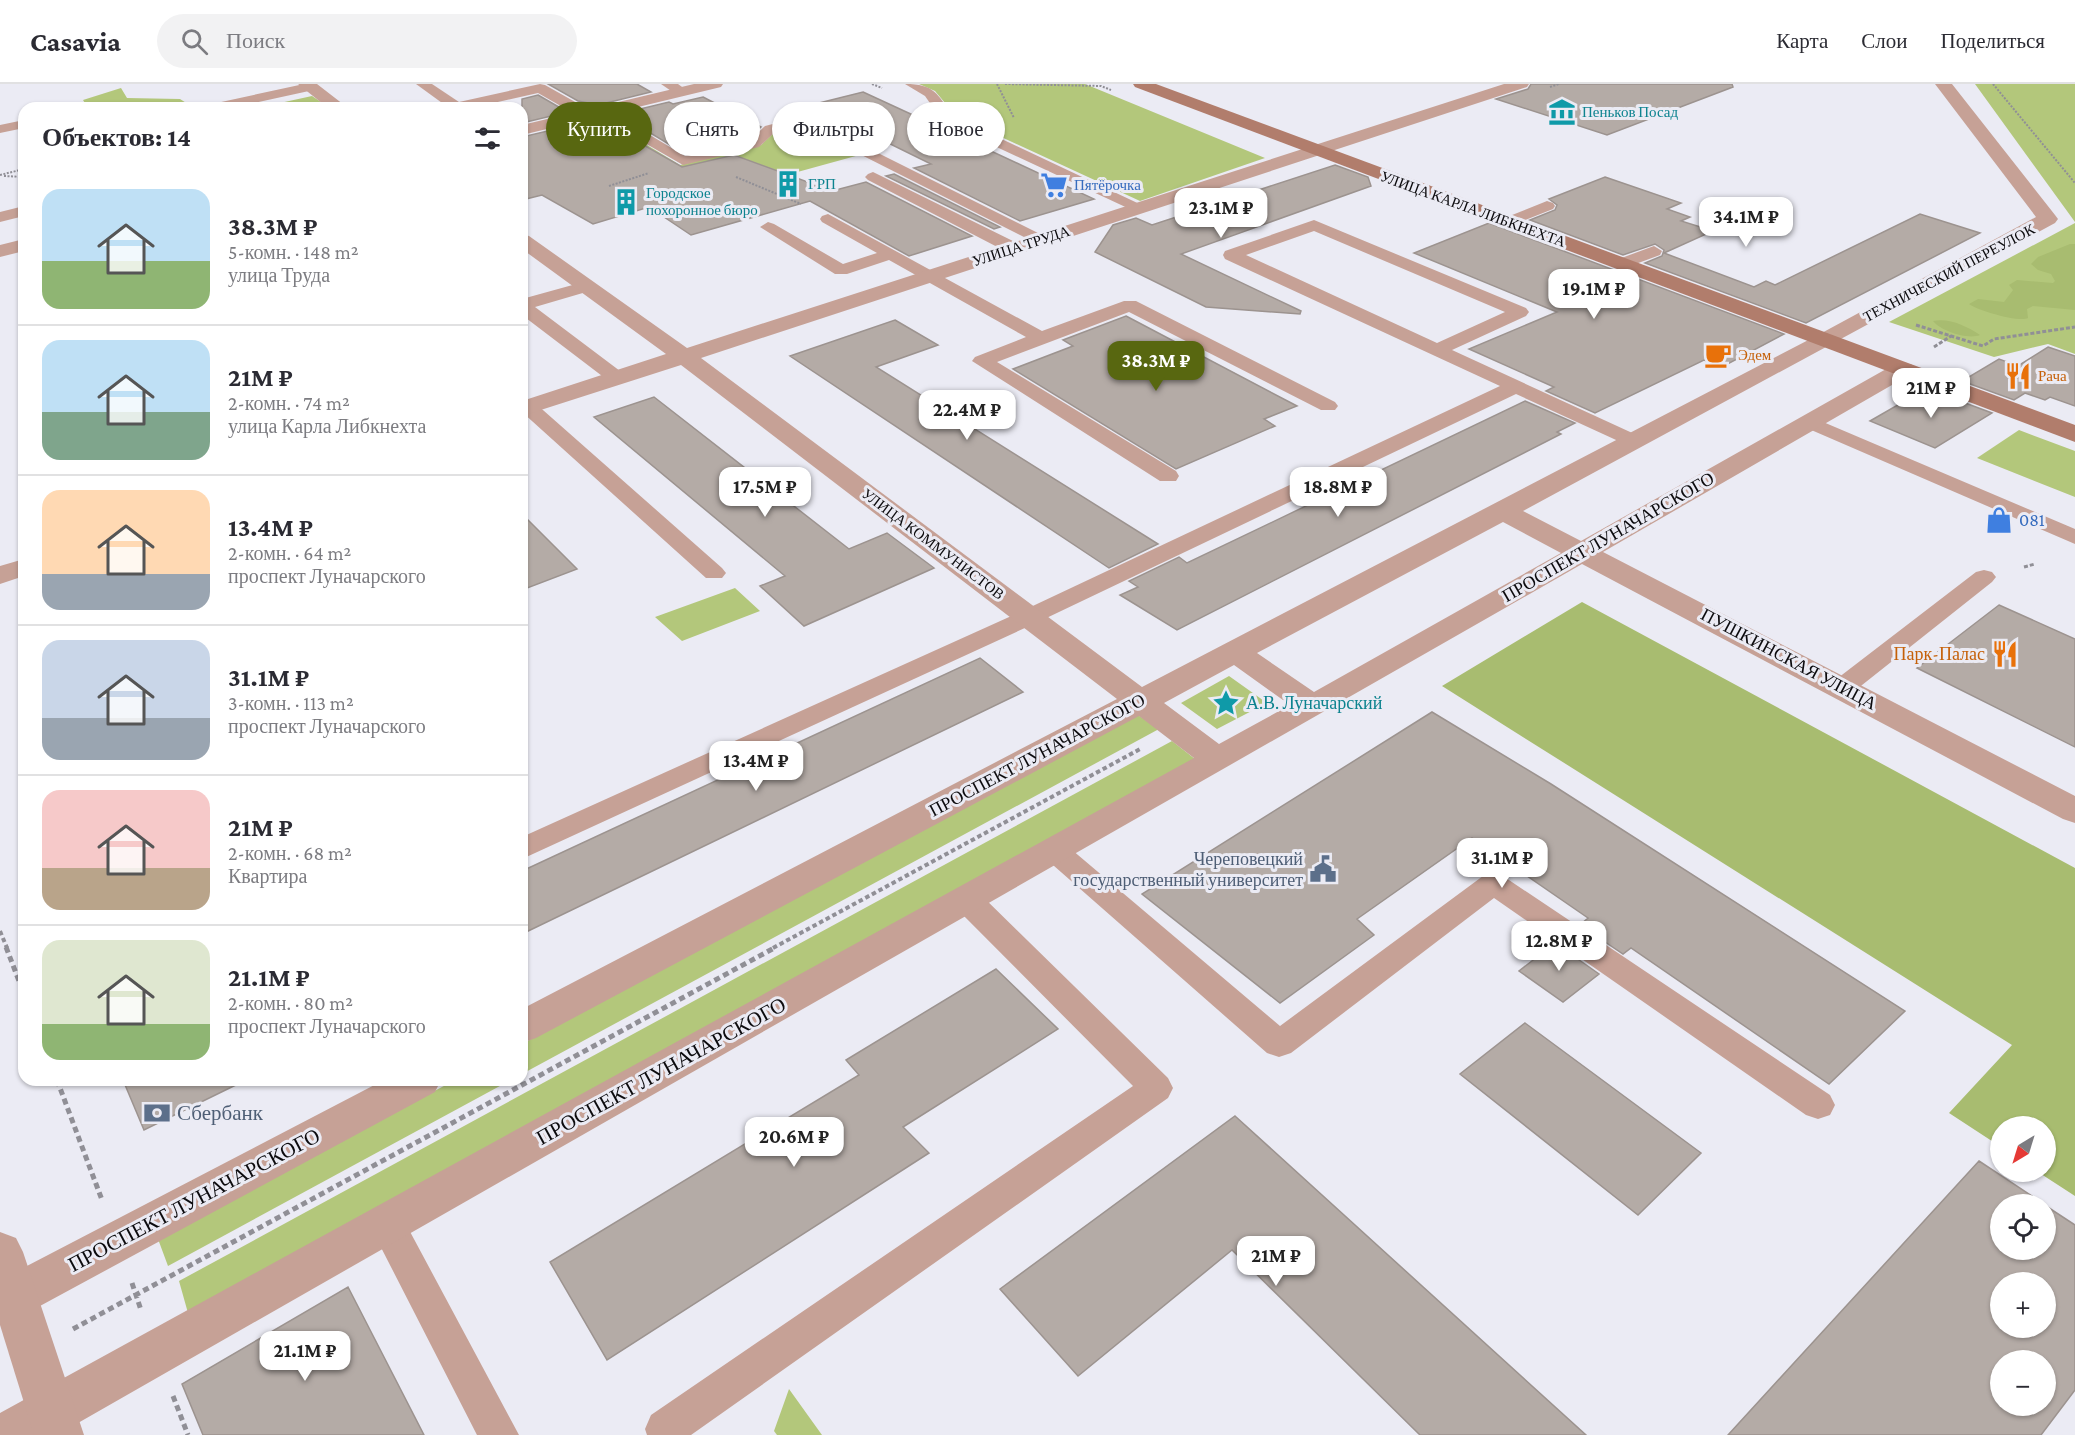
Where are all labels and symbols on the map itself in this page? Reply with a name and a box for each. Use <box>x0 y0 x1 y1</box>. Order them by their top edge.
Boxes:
museum icon: Пеньков Посад <box>1547 97 1577 127</box>
place label: Пеньков Посад <box>1582 104 1678 120</box>
street label: УЛИЦА КАРЛА ЛИБКНЕХТА <box>1378 168 1568 250</box>
building icon: ГРП <box>773 169 803 199</box>
supermarket icon: Пятёрочка <box>1039 170 1069 200</box>
place label: ГРП <box>808 176 836 192</box>
place label: Пятёрочка <box>1074 177 1141 193</box>
place label: Городское похоронное бюро <box>646 185 758 218</box>
building icon: Городское похоронное бюро <box>611 187 641 217</box>
pin: 23.1M ₽ <box>1166 188 1276 239</box>
pin: 34.1M ₽ <box>1691 197 1801 248</box>
street label: ТЕХНИЧЕСКИЙ ПЕРЕУЛОК <box>1861 220 2038 325</box>
street label: УЛИЦА ТРУДА <box>970 223 1072 269</box>
pin: 19.1M ₽ <box>1539 269 1649 320</box>
cafe icon: Эдем <box>1703 340 1733 370</box>
pin: 38.3M ₽ <box>1101 341 1211 392</box>
place label: Эдем <box>1738 347 1772 363</box>
restaurant icon: Рача <box>2003 361 2033 391</box>
pin: 21M ₽ <box>1889 368 1973 419</box>
place label: Рача <box>2038 368 2067 384</box>
pin: 22.4M ₽ <box>912 390 1022 441</box>
pin: 17.5M ₽ <box>710 467 820 518</box>
pin: 18.8M ₽ <box>1283 467 1393 518</box>
street label: ПРОСПЕКТ ЛУНАЧАРСКОГО <box>1498 468 1718 606</box>
street label: УЛИЦА КОММУНИСТОВ <box>859 485 1007 603</box>
shop icon: 081 <box>1984 505 2014 535</box>
place label: 081 <box>2019 510 2045 530</box>
street label: ПУШКИНСКАЯ УЛИЦА <box>1698 604 1880 714</box>
restaurant icon: Парк-Палас <box>1990 639 2020 669</box>
place label: Парк-Палас <box>1894 644 1985 664</box>
place icon: А.В. Луначарский <box>1211 688 1241 718</box>
street label: ПРОСПЕКТ ЛУНАЧАРСКОГО <box>926 689 1148 821</box>
place label: А.В. Луначарский <box>1246 693 1383 713</box>
pin: 13.4M ₽ <box>701 741 811 792</box>
pin: 31.1M ₽ <box>1447 838 1557 889</box>
place label: Череповецкий государственный университет <box>1073 849 1303 890</box>
public building icon: Череповецкий государственный университет <box>1308 854 1338 884</box>
pin: 12.8M ₽ <box>1504 921 1614 972</box>
street label: ПРОСПЕКТ ЛУНАЧАРСКОГО <box>532 992 790 1150</box>
bank icon: Сбербанк <box>142 1098 172 1128</box>
place label: Сбербанк <box>177 1101 264 1125</box>
north arrow <box>1990 1116 2056 1182</box>
pin: 20.6M ₽ <box>739 1117 849 1168</box>
street label: ПРОСПЕКТ ЛУНАЧАРСКОГО <box>64 1123 324 1277</box>
pin: 21M ₽ <box>1234 1236 1318 1287</box>
pin: 21.1M ₽ <box>250 1331 360 1382</box>

